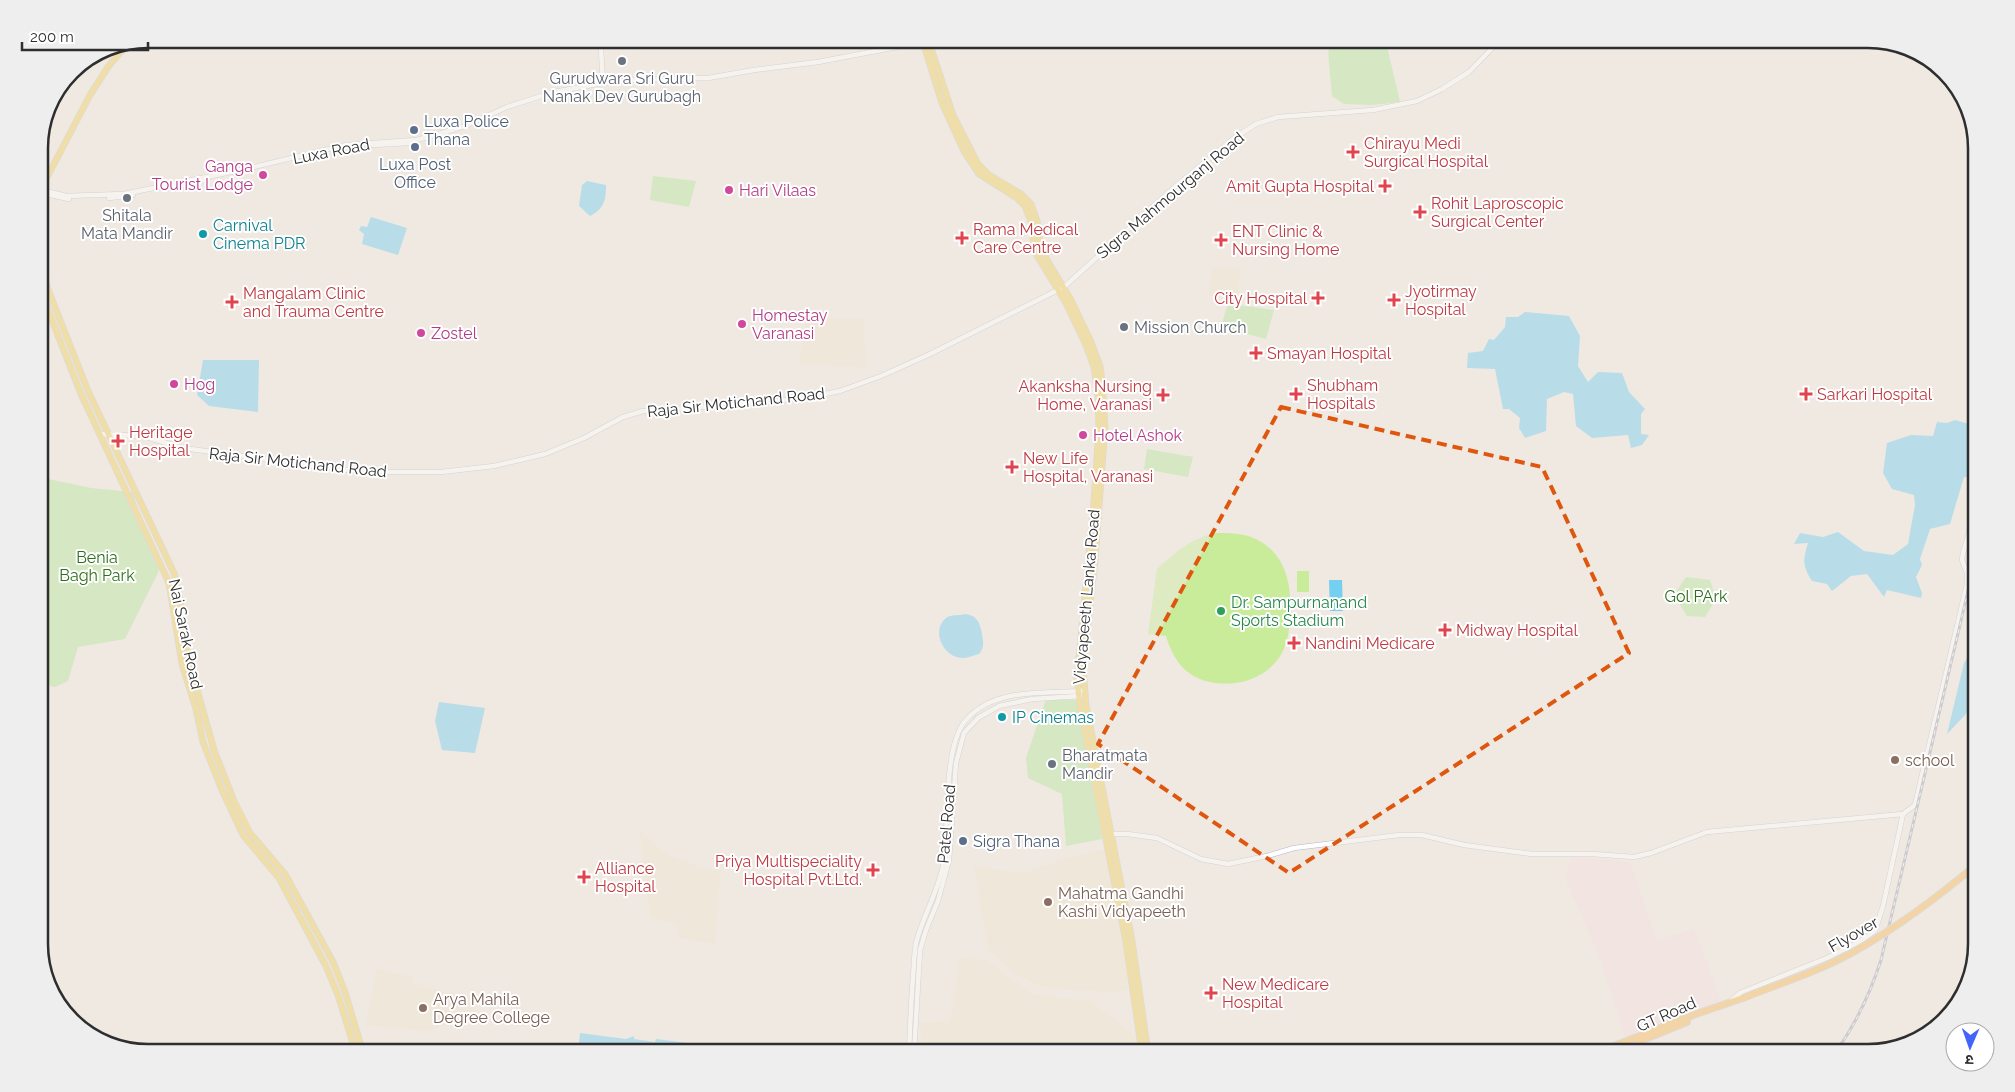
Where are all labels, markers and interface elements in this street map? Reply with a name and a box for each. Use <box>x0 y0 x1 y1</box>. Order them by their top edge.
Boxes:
scale bar <box>22 20 149 52</box>
text: 200 m <box>30 28 74 46</box>
marker: Gurudwara Sri Guru Nanak Dev Gurubagh <box>616 55 628 67</box>
place label: Gurudwara Sri Guru Nanak Dev Gurubagh <box>543 69 701 106</box>
place label: Luxa Police Thana <box>424 112 509 149</box>
marker: Luxa Police Thana <box>408 124 420 136</box>
street label: SIgra Mahmourganj Road <box>1093 128 1248 263</box>
place label: Chirayu Medi Surgical Hospital <box>1364 134 1489 171</box>
street label: Luxa Road <box>291 135 371 168</box>
marker: Luxa Post Office <box>409 141 421 153</box>
marker: Chirayu Medi Surgical Hospital <box>1346 145 1360 159</box>
place label: Luxa Post Office <box>379 155 452 192</box>
place label: Ganga Tourist Lodge <box>152 157 253 194</box>
marker: Ganga Tourist Lodge <box>257 169 269 181</box>
place label: Amit Gupta Hospital <box>1226 177 1375 196</box>
marker: Amit Gupta Hospital <box>1378 179 1392 193</box>
place label: Hari Vilaas <box>739 181 816 200</box>
marker: Hari Vilaas <box>723 184 735 196</box>
marker: Shitala Mata Mandir <box>121 192 133 204</box>
place label: Rohit Laproscopic Surgical Center <box>1431 194 1564 231</box>
marker: Rohit Laproscopic Surgical Center <box>1413 205 1427 219</box>
place label: Shitala Mata Mandir <box>81 206 173 243</box>
place label: Carnival Cinema PDR <box>213 216 306 253</box>
place label: Rama Medical Care Centre <box>973 220 1079 257</box>
place label: ENT Clinic & Nursing Home <box>1232 222 1339 259</box>
marker: Carnival Cinema PDR <box>197 228 209 240</box>
marker: Rama Medical Care Centre <box>955 231 969 245</box>
marker: ENT Clinic & Nursing Home <box>1214 233 1228 247</box>
place label: Jyotirmay Hospital <box>1405 282 1477 319</box>
place label: Mangalam Clinic and Trauma Centre <box>243 284 384 321</box>
place label: City Hospital <box>1214 289 1308 308</box>
marker: City Hospital <box>1311 291 1325 305</box>
marker: Jyotirmay Hospital <box>1387 293 1401 307</box>
marker: Mangalam Clinic and Trauma Centre <box>225 295 239 309</box>
place label: Homestay Varanasi <box>752 306 828 343</box>
marker: Homestay Varanasi <box>736 318 748 330</box>
place label: Mission Church <box>1134 318 1247 337</box>
marker: Mission Church <box>1118 321 1130 333</box>
place label: Zostel <box>431 324 478 343</box>
marker: Zostel <box>415 327 427 339</box>
place label: Smayan Hospital <box>1267 344 1392 363</box>
marker: Smayan Hospital <box>1249 346 1263 360</box>
place label: Hog <box>184 375 215 394</box>
place label: Shubham Hospitals <box>1307 376 1378 413</box>
place label: Akanksha Nursing Home, Varanasi <box>1018 377 1152 414</box>
marker: Hog <box>168 378 180 390</box>
street label: Raja Sir Motichand Road <box>646 384 826 421</box>
place label: Sarkari Hospital <box>1817 385 1933 404</box>
marker: Shubham Hospitals <box>1289 387 1303 401</box>
marker: Sarkari Hospital <box>1799 387 1813 401</box>
marker: Akanksha Nursing Home, Varanasi <box>1156 388 1170 402</box>
place label: Heritage Hospital <box>129 423 193 460</box>
place label: Hotel Ashok <box>1093 426 1182 445</box>
marker: Hotel Ashok <box>1077 429 1089 441</box>
marker: Heritage Hospital <box>111 434 125 448</box>
street label: Raja Sir Motichand Road <box>208 444 388 481</box>
place label: New Life Hospital, Varanasi <box>1023 449 1153 486</box>
marker: New Life Hospital, Varanasi <box>1005 460 1019 474</box>
street label: Vidyapeeth Lanka Road <box>1069 509 1104 685</box>
park label: Benia Bagh Park <box>59 548 135 585</box>
street label: Nai Sarak Road <box>165 577 206 691</box>
park label: Gol PArk <box>1665 587 1728 606</box>
place label: Dr. Sampurnanand Sports Stadium <box>1231 593 1367 630</box>
marker: Dr. Sampurnanand Sports Stadium <box>1215 605 1227 617</box>
place label: Midway Hospital <box>1456 621 1578 640</box>
marker: Midway Hospital <box>1438 623 1452 637</box>
place label: Nandini Medicare <box>1305 634 1435 653</box>
marker: Nandini Medicare <box>1287 636 1301 650</box>
place label: IP Cinemas <box>1012 708 1094 727</box>
marker: IP Cinemas <box>996 711 1008 723</box>
place label: Bharatmata Mandir <box>1062 746 1148 783</box>
place label: school <box>1905 751 1955 770</box>
marker: school <box>1889 754 1901 766</box>
marker: Bharatmata Mandir <box>1046 758 1058 770</box>
street label: Patel Road <box>934 784 959 864</box>
place label: Sigra Thana <box>973 832 1060 851</box>
marker: Sigra Thana <box>957 835 969 847</box>
place label: Priya Multispeciality Hospital Pvt.Ltd. <box>715 852 862 889</box>
place label: Alliance Hospital <box>595 859 656 896</box>
marker: Priya Multispeciality Hospital Pvt.Ltd. <box>866 863 880 877</box>
marker: Alliance Hospital <box>577 870 591 884</box>
place label: Mahatma Gandhi Kashi Vidyapeeth <box>1058 884 1186 921</box>
marker: Mahatma Gandhi Kashi Vidyapeeth <box>1042 896 1054 908</box>
street label: Flyover <box>1825 912 1882 956</box>
place label: New Medicare Hospital <box>1222 975 1329 1012</box>
marker: New Medicare Hospital <box>1204 986 1218 1000</box>
place label: Arya Mahila Degree College <box>433 990 550 1027</box>
street label: GT Road <box>1634 993 1699 1036</box>
marker: Arya Mahila Degree College <box>417 1002 429 1014</box>
north arrow <box>1945 1022 1995 1072</box>
text: उ <box>1964 1052 1974 1068</box>

